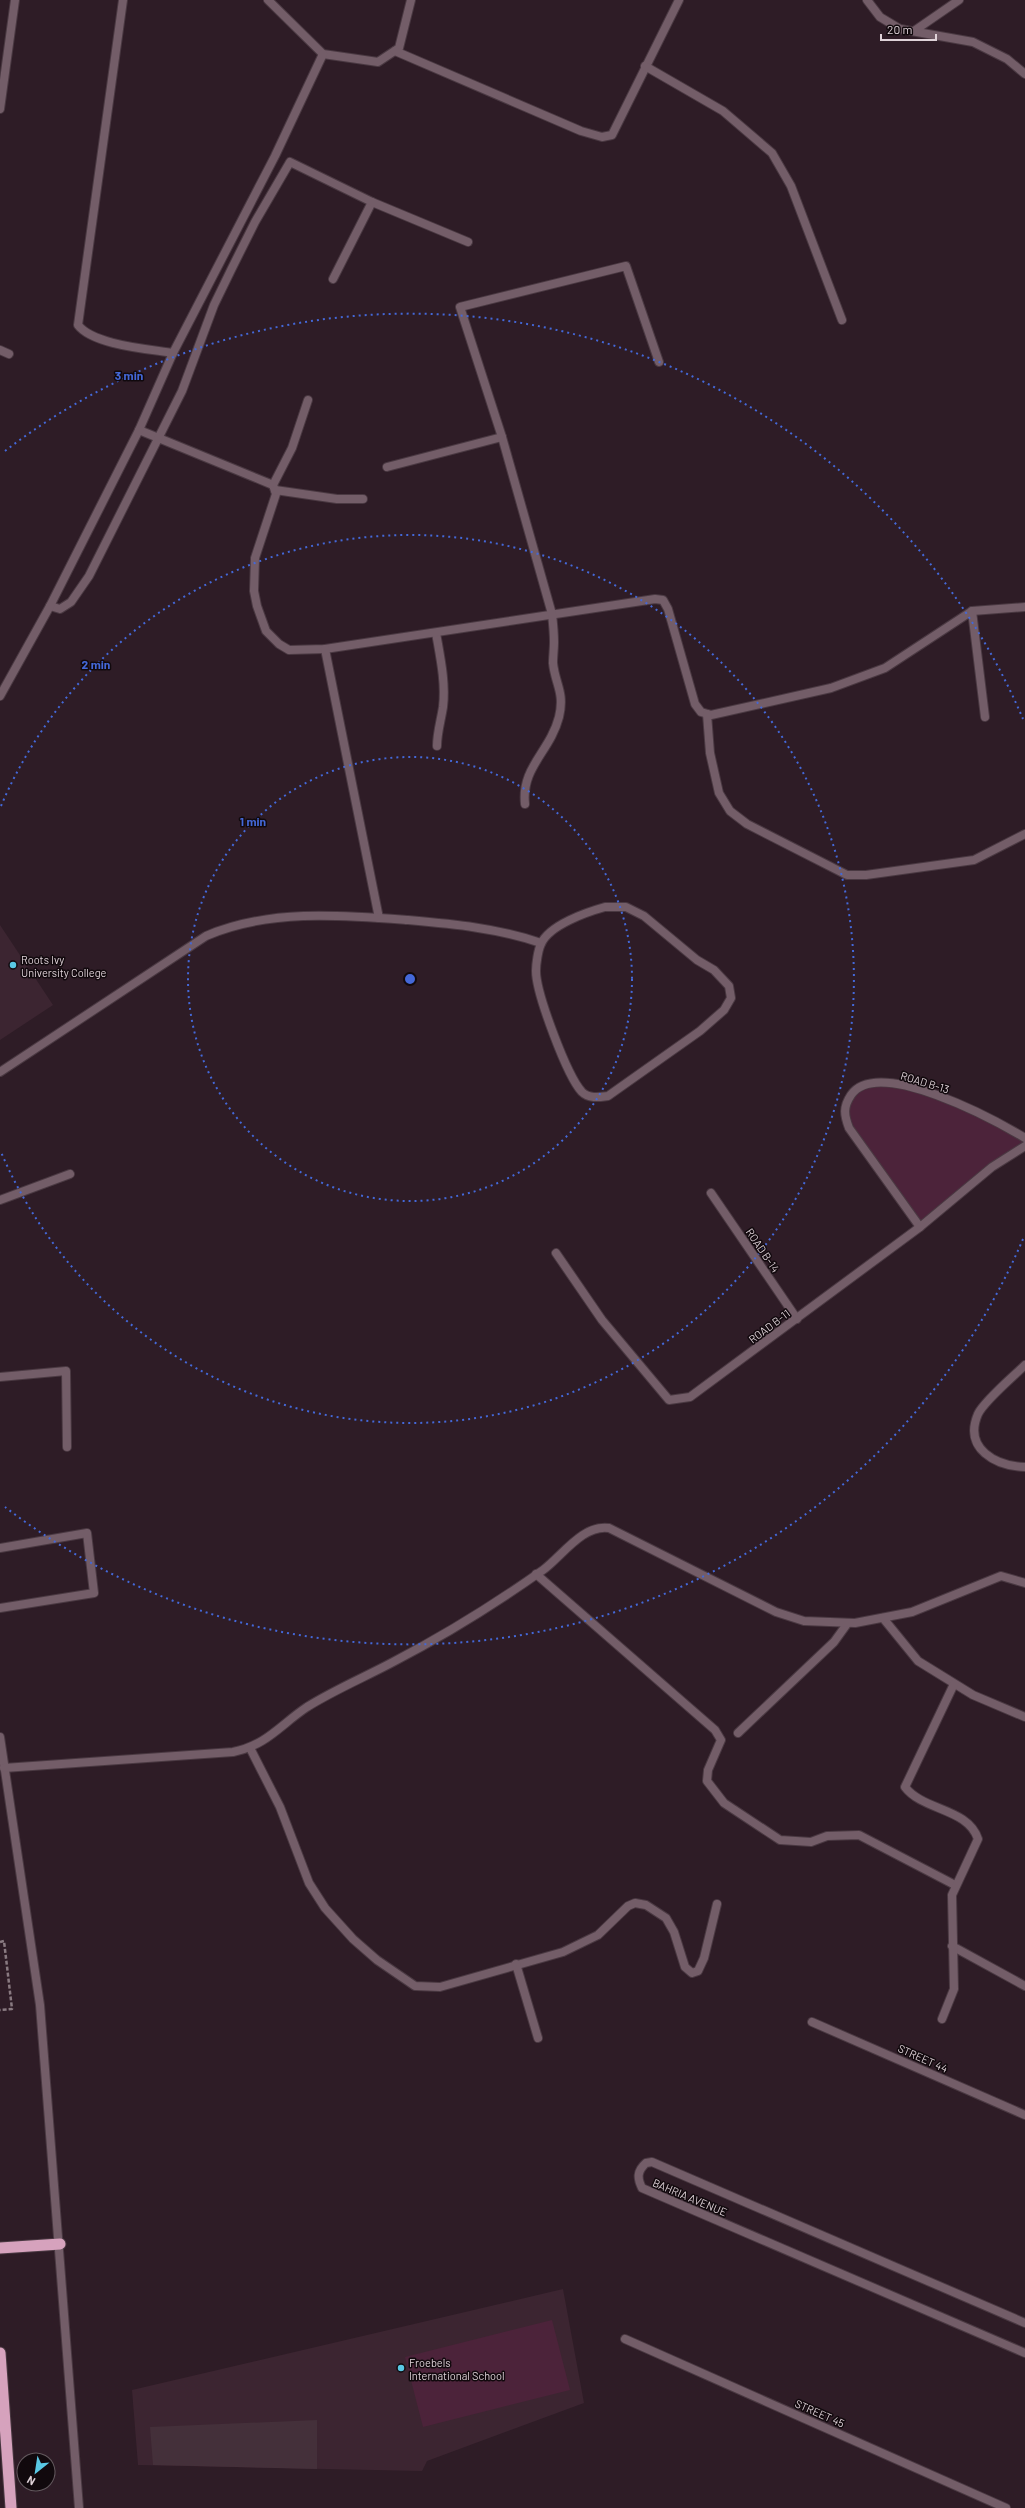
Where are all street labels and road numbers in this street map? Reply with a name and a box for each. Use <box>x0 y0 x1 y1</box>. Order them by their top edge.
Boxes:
street label: ROAD B-13 <box>899 1068 951 1096</box>
street label: ROAD B-14 <box>744 1225 782 1275</box>
street label: ROAD B-11 <box>746 1306 792 1346</box>
street label: STREET 44 <box>896 2041 950 2075</box>
street label: BAHRIA AVENUE <box>651 2176 729 2219</box>
street label: STREET 45 <box>793 2396 847 2430</box>

